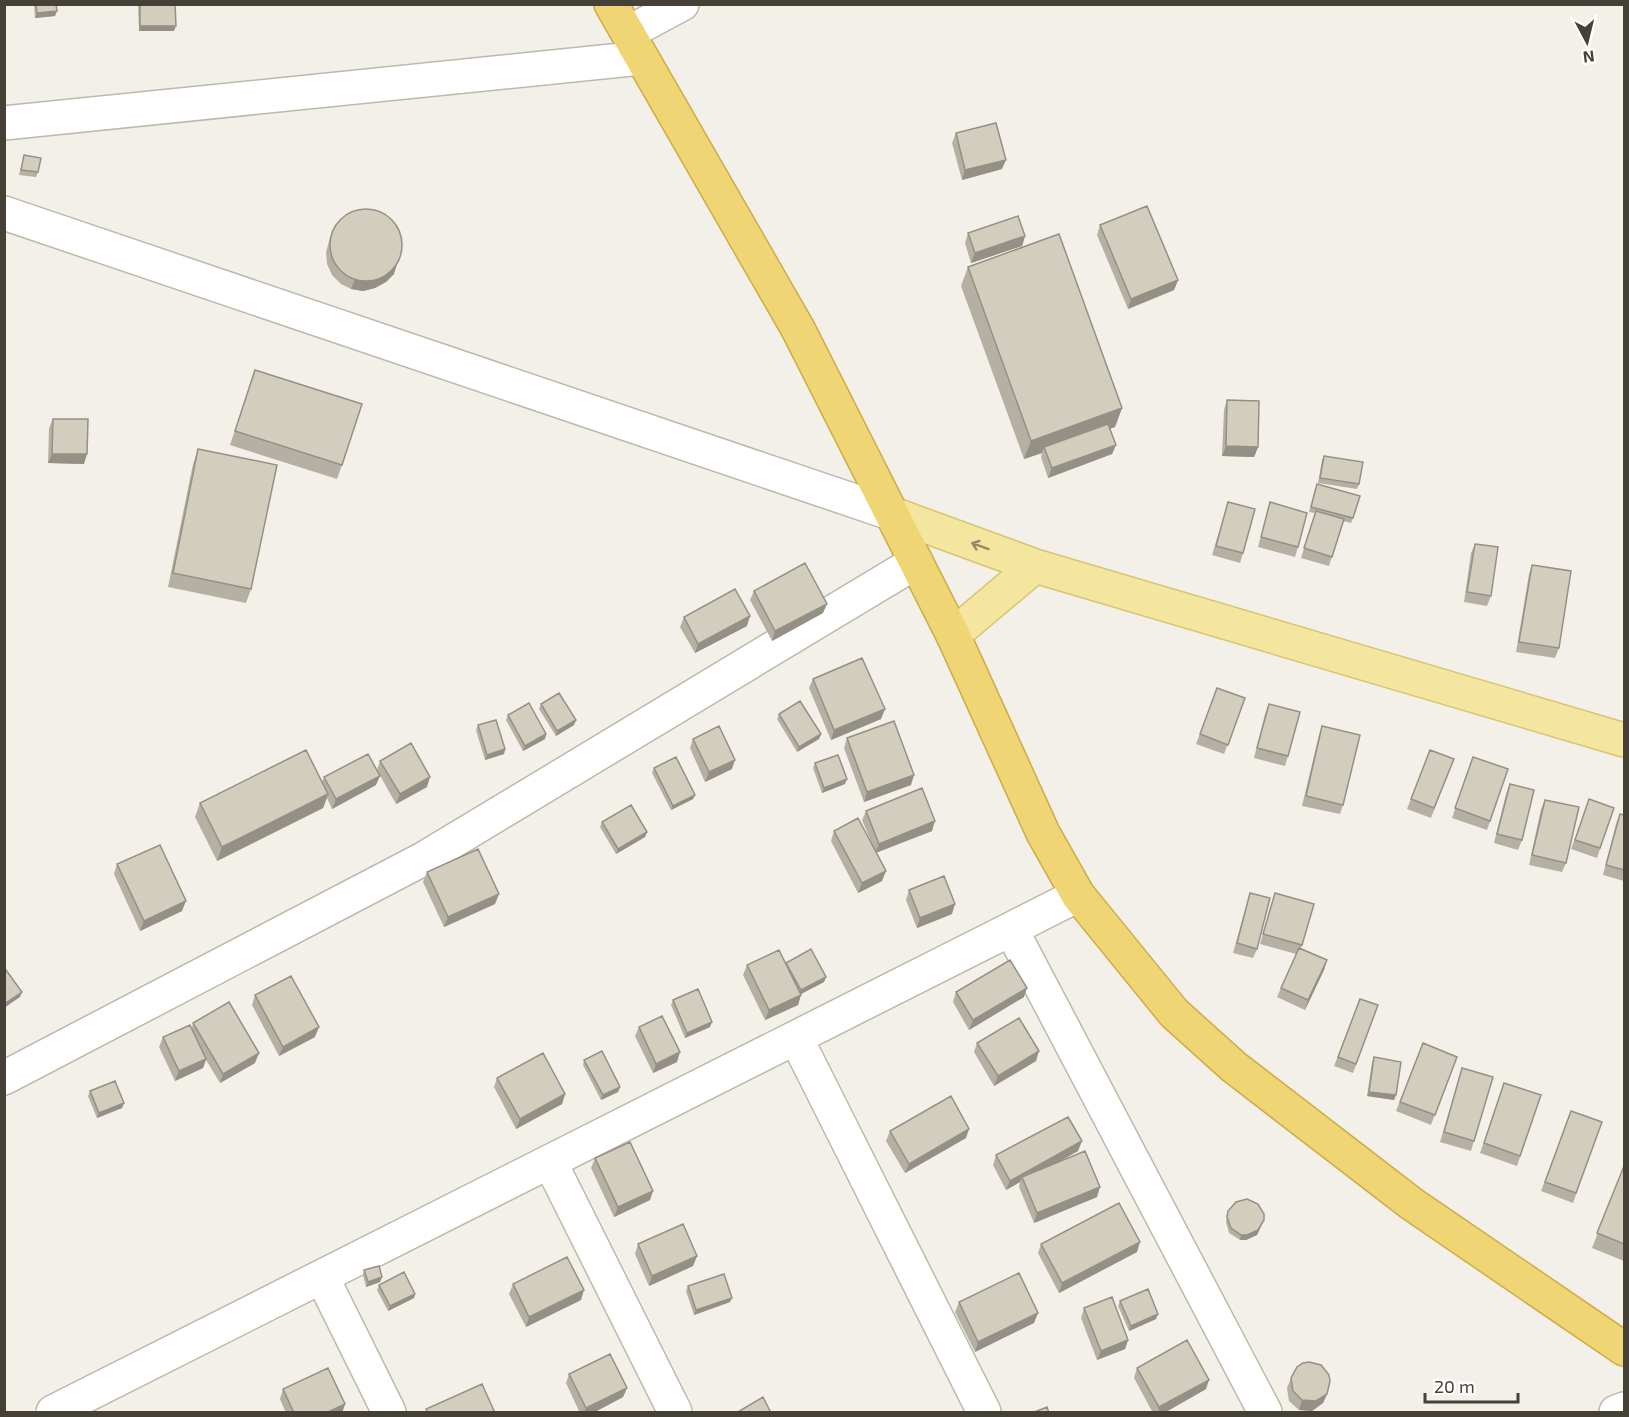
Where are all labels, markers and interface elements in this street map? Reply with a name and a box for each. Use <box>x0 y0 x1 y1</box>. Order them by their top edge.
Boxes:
north arrow <box>1557 12 1617 72</box>
text: N <box>1582 47 1596 68</box>
one-way arrow <box>971 540 990 551</box>
scale bar <box>1425 1366 1518 1404</box>
text: 20 m <box>1434 1375 1475 1397</box>

